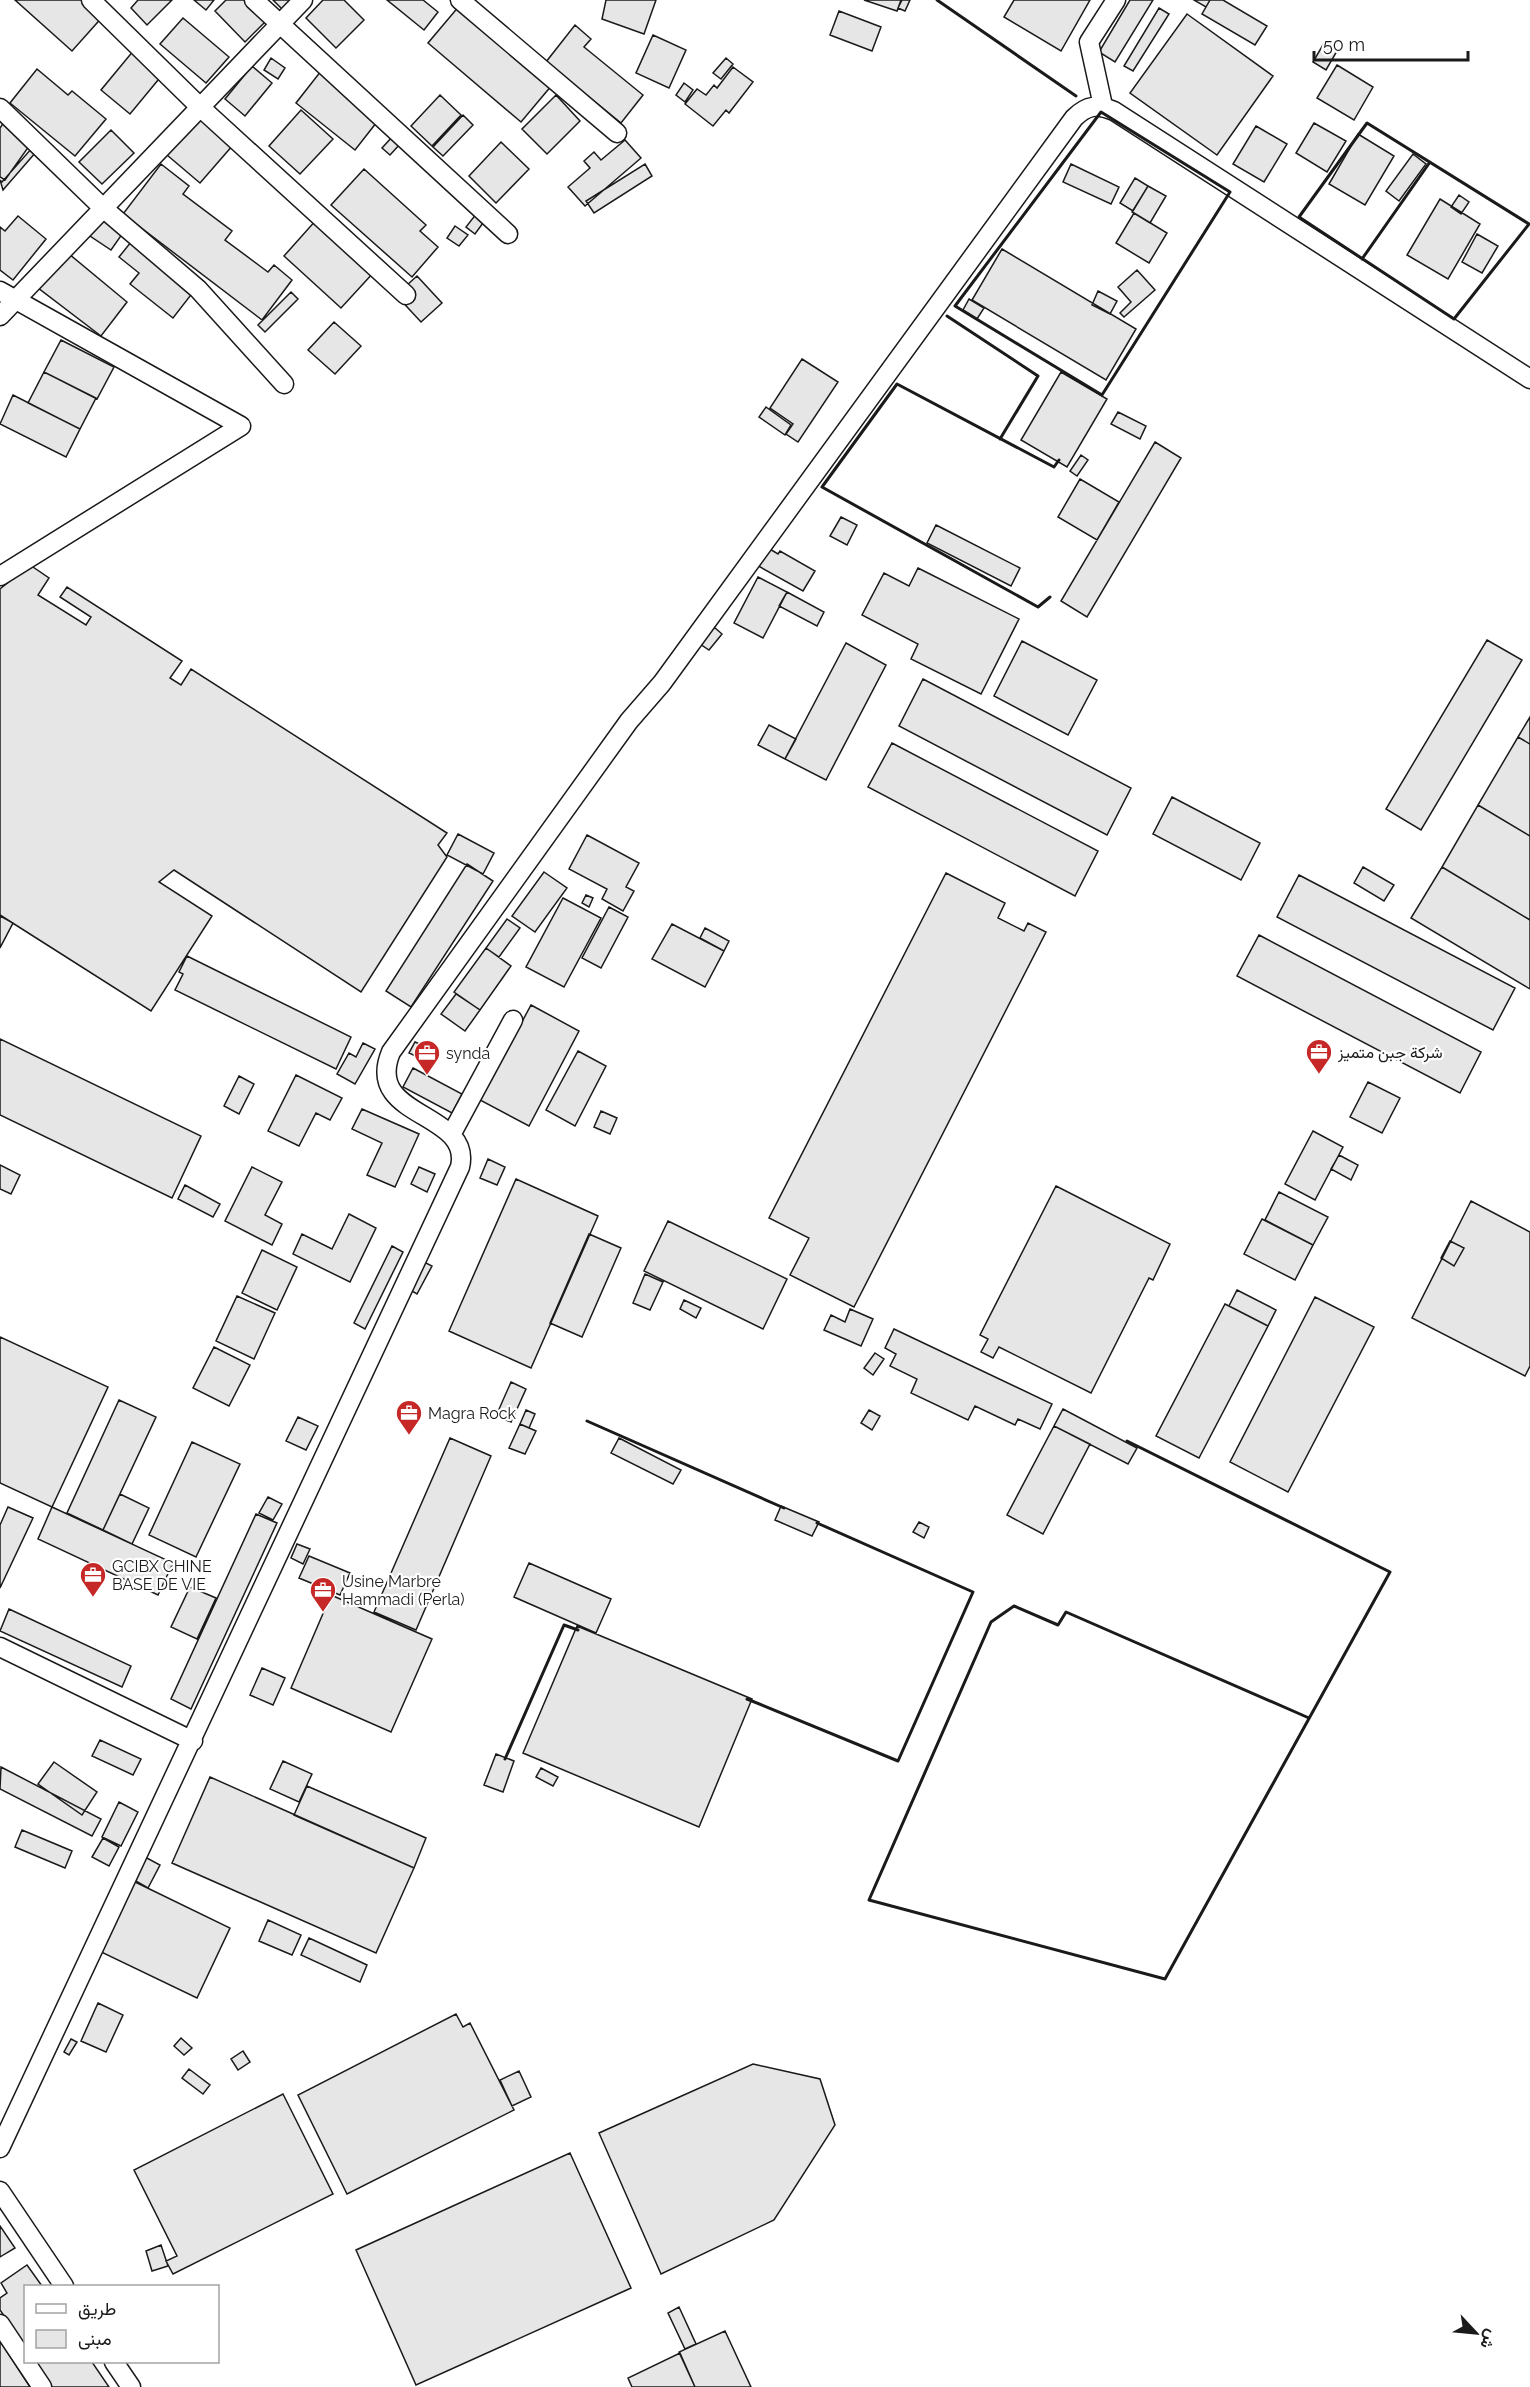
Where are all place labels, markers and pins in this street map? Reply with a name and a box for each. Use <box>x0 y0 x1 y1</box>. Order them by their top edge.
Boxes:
office icon: شركة جبن متميز <box>1304 1037 1334 1075</box>
office icon: synda <box>412 1038 442 1076</box>
place label: شركة جبن متميز <box>1337 1043 1443 1063</box>
place label: synda <box>446 1044 490 1063</box>
office icon: Magra Rock <box>394 1398 424 1436</box>
place label: Magra Rock <box>428 1404 516 1423</box>
place label: GCIBX CHINE BASE DE VIE <box>112 1557 212 1594</box>
office icon: GCIBX CHINE BASE DE VIE <box>78 1560 108 1598</box>
place label: Usine Marbre Hammadi (Perla) <box>342 1572 465 1609</box>
office icon: Usine Marbre Hammadi (Perla) <box>308 1575 338 1613</box>

